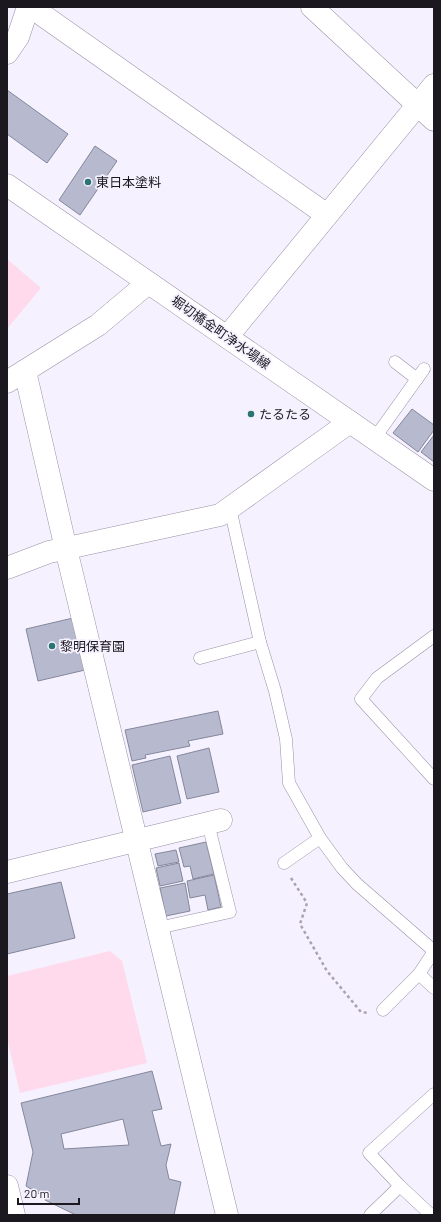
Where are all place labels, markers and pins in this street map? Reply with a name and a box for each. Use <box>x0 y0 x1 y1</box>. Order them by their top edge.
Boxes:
place label: 東日本塗料 <box>96 174 161 190</box>
marker: 東日本塗料 <box>83 177 93 187</box>
place label: たるたる <box>259 406 311 422</box>
marker: たるたる <box>246 409 256 419</box>
place label: 黎明保育園 <box>60 638 125 654</box>
marker: 黎明保育園 <box>47 641 57 651</box>

